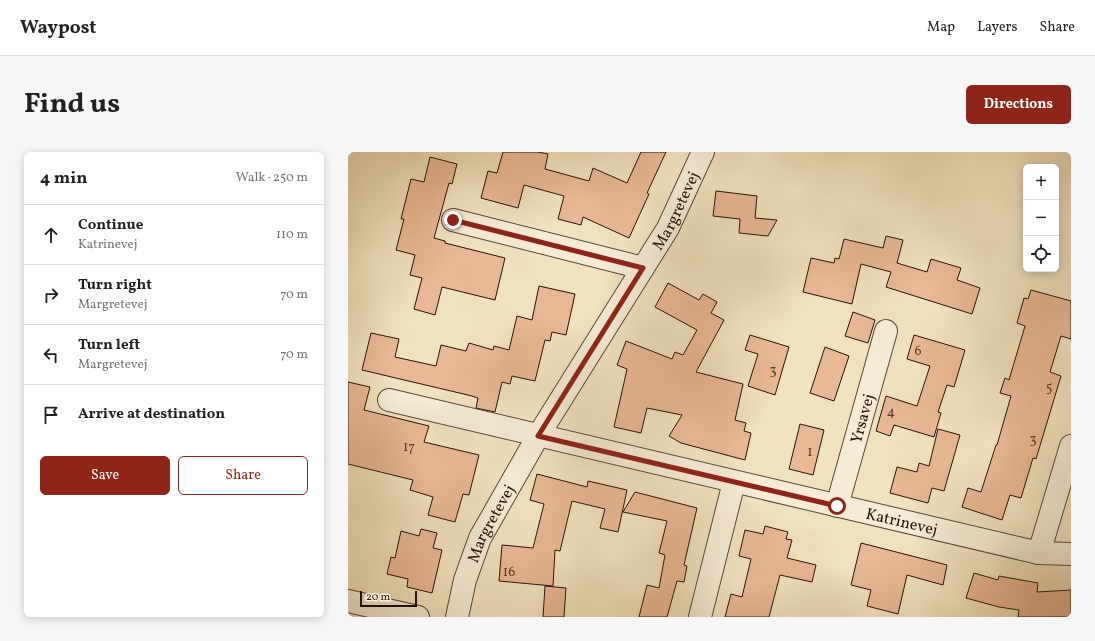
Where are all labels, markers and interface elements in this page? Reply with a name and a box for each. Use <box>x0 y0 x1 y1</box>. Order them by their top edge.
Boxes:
text: Waypost <box>20 15 96 41</box>
text: Map <box>927 18 955 37</box>
text: Layers <box>977 18 1017 37</box>
text: Share <box>1039 18 1075 37</box>
text: Find us <box>24 85 120 124</box>
button: Directions <box>966 85 1071 124</box>
map controls <box>1023 164 1059 272</box>
button: + <box>1023 164 1059 200</box>
text: 4 min <box>40 167 87 190</box>
street label: Margretevej <box>648 168 706 255</box>
text: Walk · 250 m <box>236 169 308 187</box>
button: − <box>1023 200 1059 236</box>
route end <box>444 211 462 229</box>
text: Continue <box>78 215 143 236</box>
icon: ahead <box>40 224 62 246</box>
text: 110 m <box>276 226 308 244</box>
text: Katrinevej <box>78 236 137 254</box>
button: locate <box>1023 236 1059 272</box>
text: Turn right <box>78 275 152 296</box>
icon: right <box>40 284 62 306</box>
text: 70 m <box>280 286 308 304</box>
text: Margretevej <box>78 296 147 314</box>
text: Turn left <box>78 335 140 356</box>
house number: 6 <box>914 342 922 361</box>
icon: left <box>40 344 62 366</box>
text: 70 m <box>280 346 308 364</box>
text: Margretevej <box>78 356 147 374</box>
house number: 3 <box>769 361 777 380</box>
house number: 5 <box>1046 378 1052 397</box>
street label: Yrsavej <box>846 392 881 446</box>
house number: 4 <box>887 403 895 422</box>
icon: arrive <box>40 404 62 426</box>
text: Arrive at destination <box>78 404 225 425</box>
house number: 3 <box>1029 430 1037 449</box>
house number: 17 <box>403 438 415 457</box>
house number: 1 <box>807 443 813 462</box>
button: Save <box>40 456 170 495</box>
button: Share <box>178 456 308 495</box>
street label: Margretevej <box>463 481 521 566</box>
route start <box>828 497 846 515</box>
street label: Katrinevej <box>863 504 940 542</box>
house number: 16 <box>503 563 515 582</box>
scale bar <box>360 589 417 608</box>
text: 20 m <box>366 590 390 605</box>

